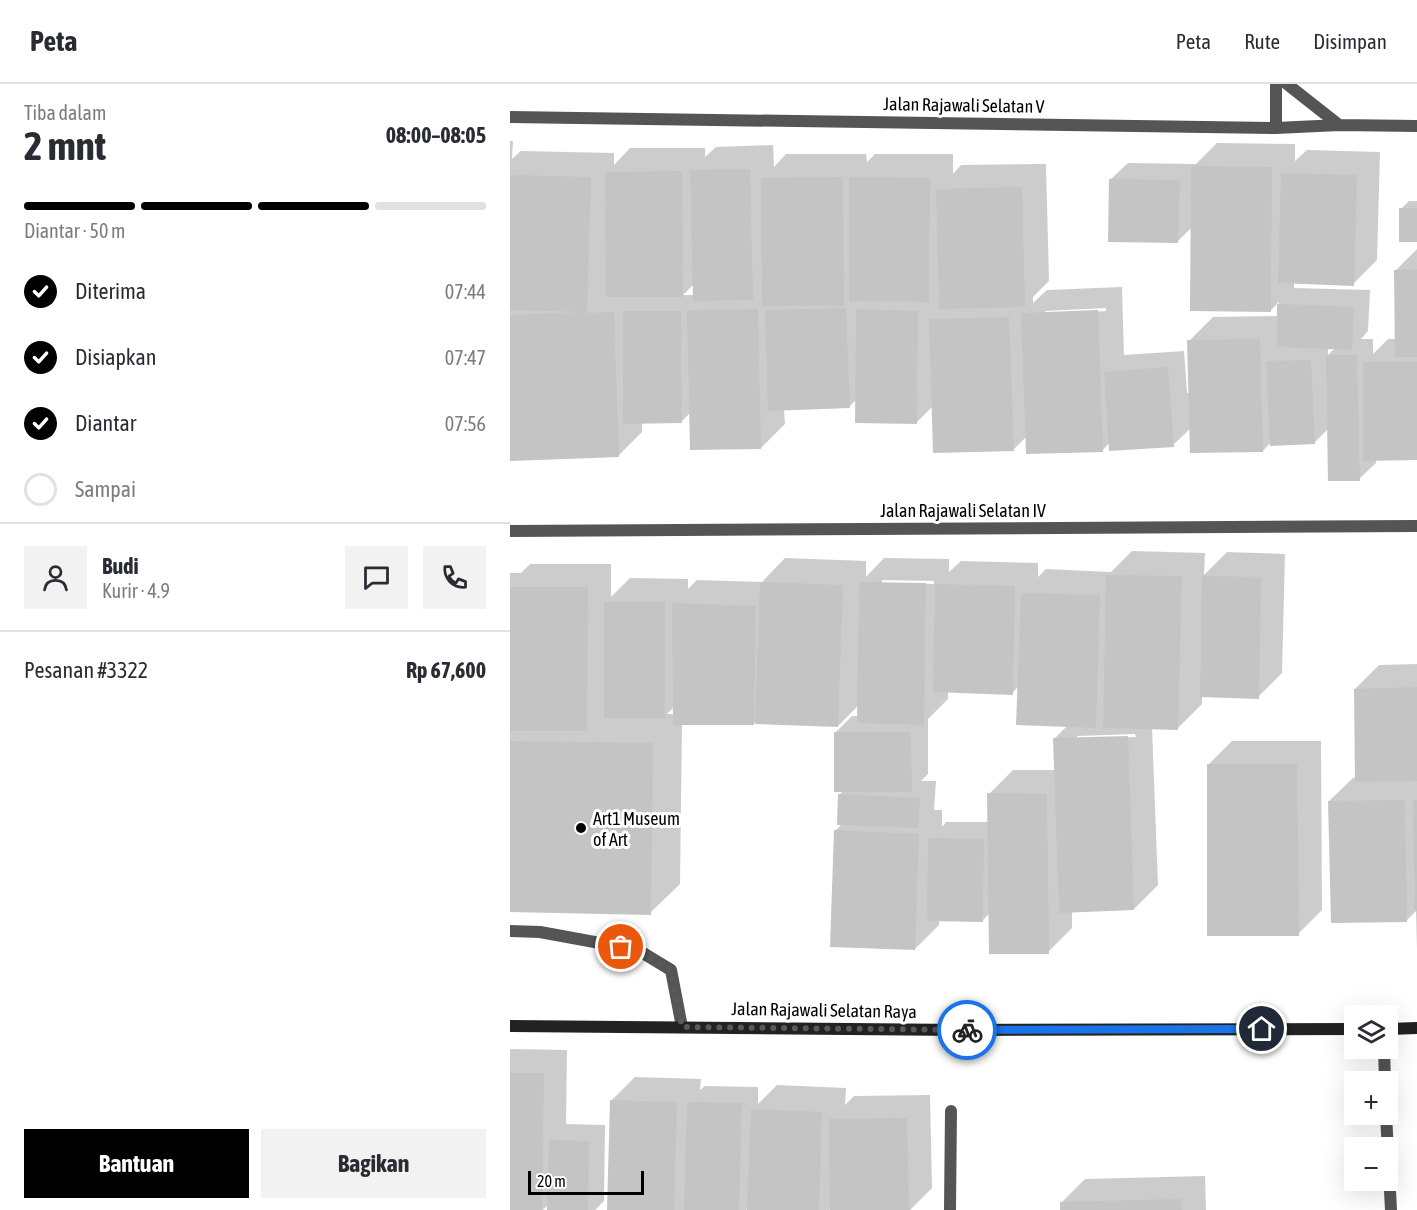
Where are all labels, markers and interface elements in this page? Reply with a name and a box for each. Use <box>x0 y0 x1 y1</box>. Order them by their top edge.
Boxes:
text: Peta <box>30 25 77 57</box>
text: Peta <box>1176 29 1211 53</box>
text: Rute <box>1244 29 1280 53</box>
text: Disimpan <box>1313 29 1387 53</box>
street label: Jalan Rajawali Selatan V <box>883 93 1045 117</box>
text: Tiba dalam <box>24 101 106 124</box>
text: 08:00–08:05 <box>386 122 486 148</box>
text: 2 mnt <box>24 124 106 168</box>
text: Diantar · 50 m <box>24 219 125 242</box>
icon: check <box>24 275 57 308</box>
text: Diterima <box>75 278 146 304</box>
text: 07:44 <box>445 280 486 303</box>
icon: check <box>24 341 57 374</box>
text: Disiapkan <box>75 344 156 370</box>
text: 07:47 <box>445 346 486 369</box>
icon: check <box>24 407 57 440</box>
text: Diantar <box>75 410 136 436</box>
text: 07:56 <box>445 412 486 435</box>
text: Sampai <box>75 476 136 502</box>
street label: Jalan Rajawali Selatan IV <box>880 500 1046 521</box>
button: person <box>24 546 87 609</box>
button: chat <box>345 546 408 609</box>
button: phone <box>423 546 486 609</box>
text: Budi <box>102 553 139 579</box>
text: Kurir · 4.9 <box>102 579 170 602</box>
text: Pesanan #3322 <box>24 657 148 683</box>
text: Rp 67,600 <box>406 657 486 683</box>
place label: Art1 Museum of Art <box>593 808 680 850</box>
marker: Art1 Museum of Art <box>574 821 588 835</box>
pin <box>595 921 646 972</box>
icon: bag <box>604 930 637 963</box>
street label: Jalan Rajawali Selatan Raya <box>731 998 917 1022</box>
courier <box>937 1000 997 1060</box>
pin <box>1236 1003 1287 1054</box>
map controls <box>1344 1005 1398 1191</box>
button: layers <box>1344 1005 1398 1059</box>
icon: home <box>1245 1012 1278 1045</box>
icon: bike <box>951 1014 984 1047</box>
button: + <box>1344 1071 1398 1125</box>
button: Bantuan <box>24 1129 249 1198</box>
button: Bagikan <box>261 1129 486 1198</box>
button: − <box>1344 1137 1398 1191</box>
scale bar <box>528 1168 644 1196</box>
text: 20 m <box>537 1172 566 1190</box>

